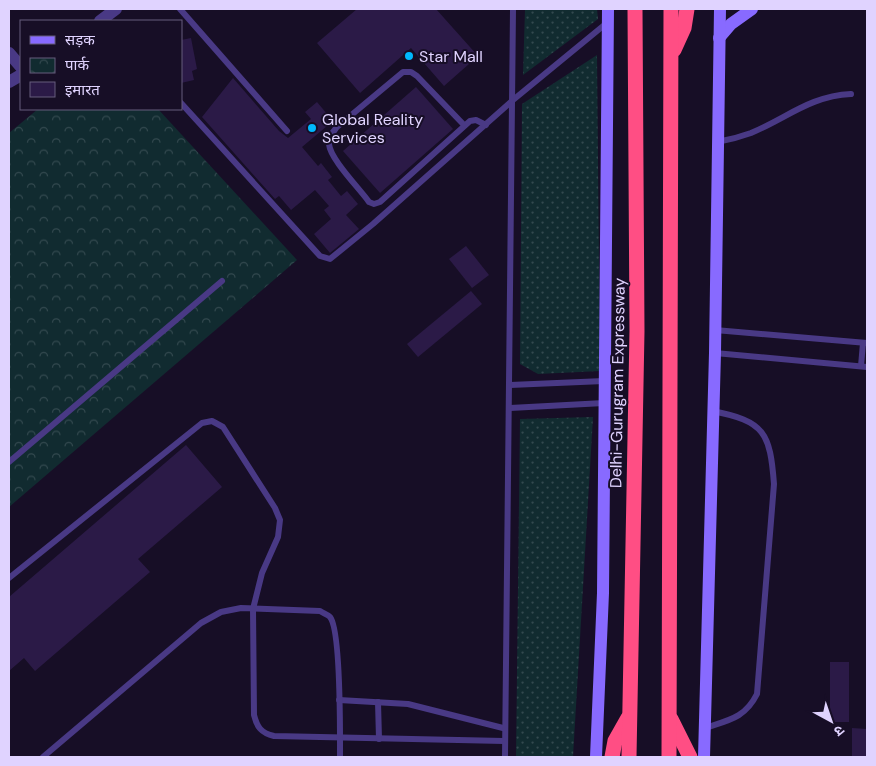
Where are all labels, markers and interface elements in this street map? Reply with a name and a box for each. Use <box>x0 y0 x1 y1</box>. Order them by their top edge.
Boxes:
legend <box>20 20 182 110</box>
text: सड़क <box>65 30 95 50</box>
place label: Star Mall <box>419 46 483 67</box>
marker: Star Mall <box>403 50 415 62</box>
text: पार्क <box>65 55 89 75</box>
text: इमारत <box>65 80 100 100</box>
place label: Global Reality Services <box>322 109 423 148</box>
marker: Global Reality Services <box>306 122 318 134</box>
street label: Delhi-Gurugram Expressway <box>605 277 630 488</box>
north arrow <box>806 696 856 746</box>
text: उ <box>830 721 848 741</box>

